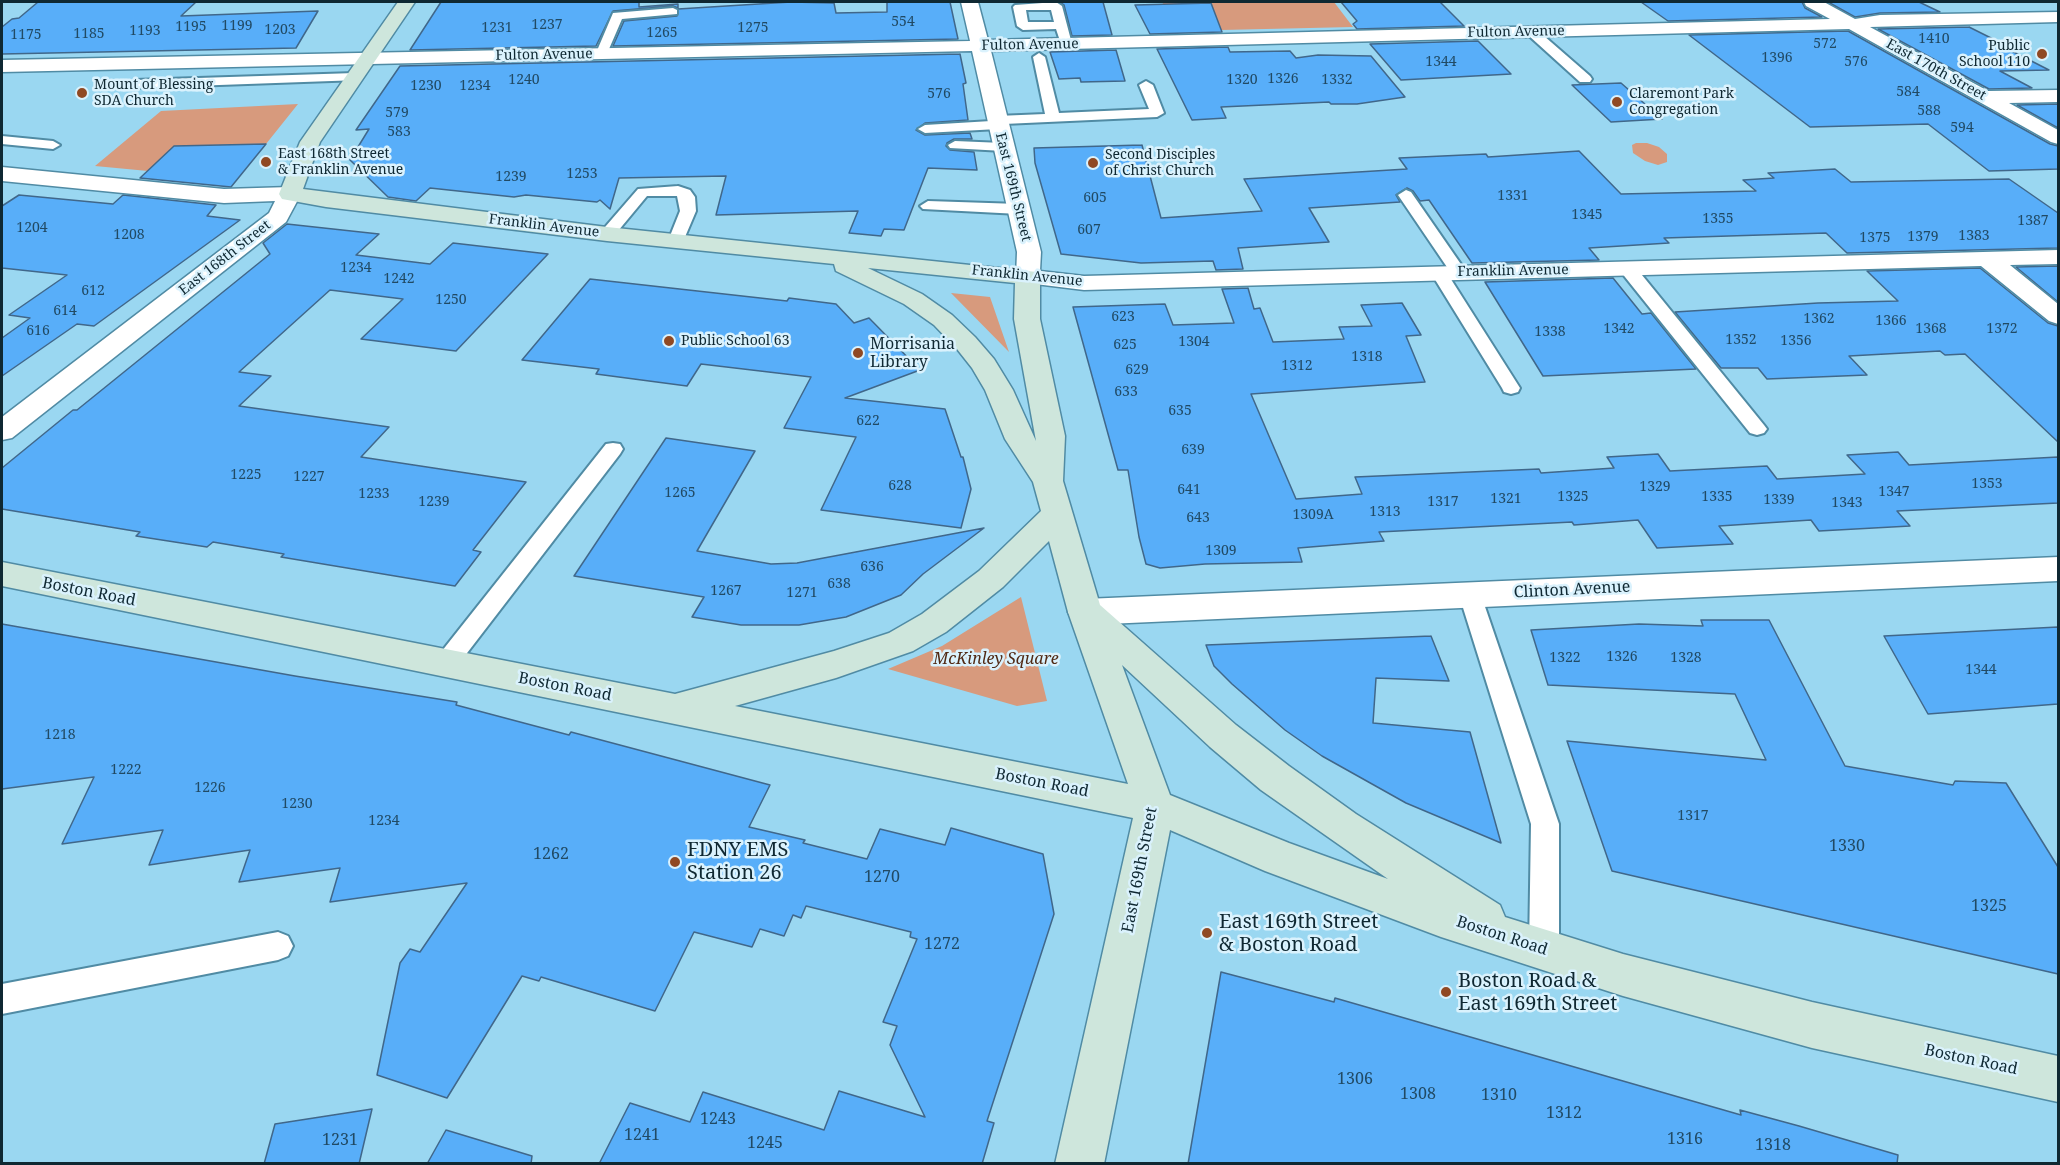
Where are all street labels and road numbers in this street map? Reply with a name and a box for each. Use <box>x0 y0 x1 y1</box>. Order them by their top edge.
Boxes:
street label: Fulton Avenue <box>1467 23 1565 41</box>
street label: Fulton Avenue <box>981 36 1079 54</box>
street label: East 170th Street <box>1883 36 1989 104</box>
street label: Fulton Avenue <box>495 46 593 64</box>
street label: East 169th Street <box>991 131 1035 243</box>
street label: Franklin Avenue <box>488 211 600 241</box>
street label: East 168th Street <box>176 217 274 299</box>
street label: Franklin Avenue <box>971 262 1083 290</box>
street label: Franklin Avenue <box>1457 262 1569 280</box>
street label: Boston Road <box>41 574 137 610</box>
street label: Clinton Avenue <box>1513 577 1631 603</box>
street label: Boston Road <box>517 669 613 705</box>
street label: Boston Road <box>994 765 1090 801</box>
street label: East 169th Street <box>1118 806 1162 934</box>
street label: Boston Road <box>1454 912 1550 960</box>
street label: Boston Road <box>1923 1041 2019 1079</box>

